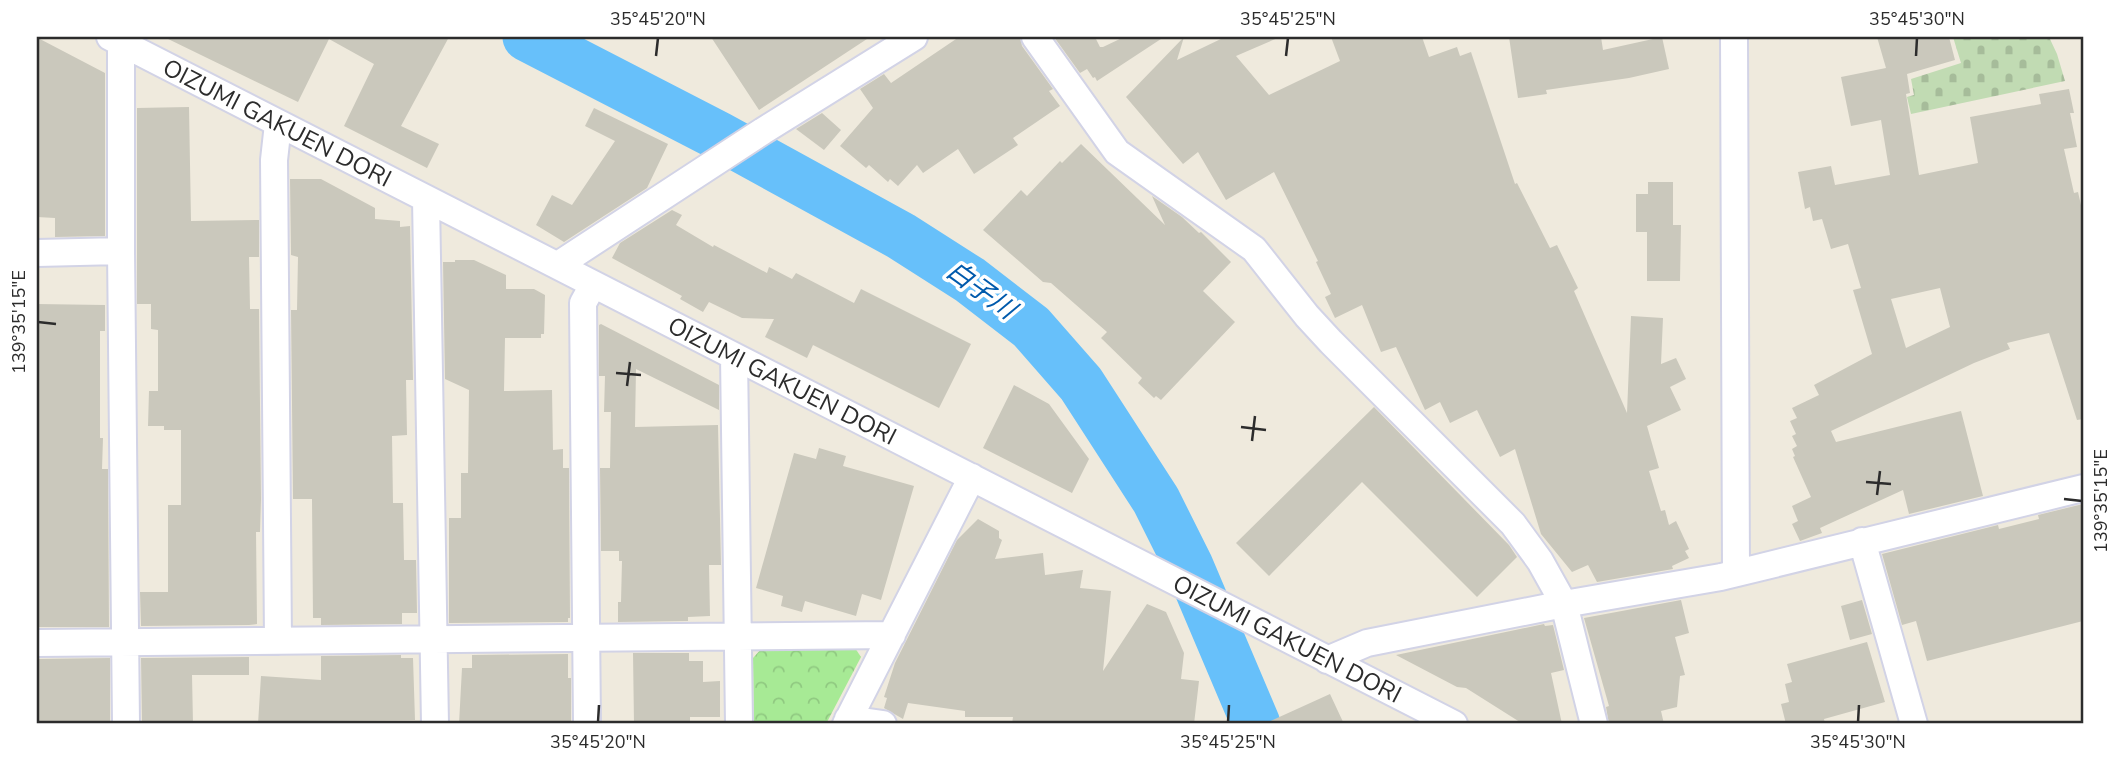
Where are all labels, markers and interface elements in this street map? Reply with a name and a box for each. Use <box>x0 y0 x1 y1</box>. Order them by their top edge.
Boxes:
text: 35°45'20"N <box>610 7 706 31</box>
text: 35°45'25"N <box>1240 7 1336 31</box>
text: 35°45'30"N <box>1869 7 1965 31</box>
street label: OIZUMI GAKUEN DORI <box>157 51 397 195</box>
water label: 白子川 <box>939 253 1025 329</box>
text: 139°35'15"E <box>7 270 31 374</box>
street label: OIZUMI GAKUEN DORI <box>662 309 902 453</box>
text: 139°35'15"E <box>2089 449 2113 553</box>
street label: OIZUMI GAKUEN DORI <box>1167 567 1407 711</box>
text: 35°45'20"N <box>550 730 646 754</box>
text: 35°45'25"N <box>1180 730 1276 754</box>
text: 35°45'30"N <box>1810 730 1906 754</box>

